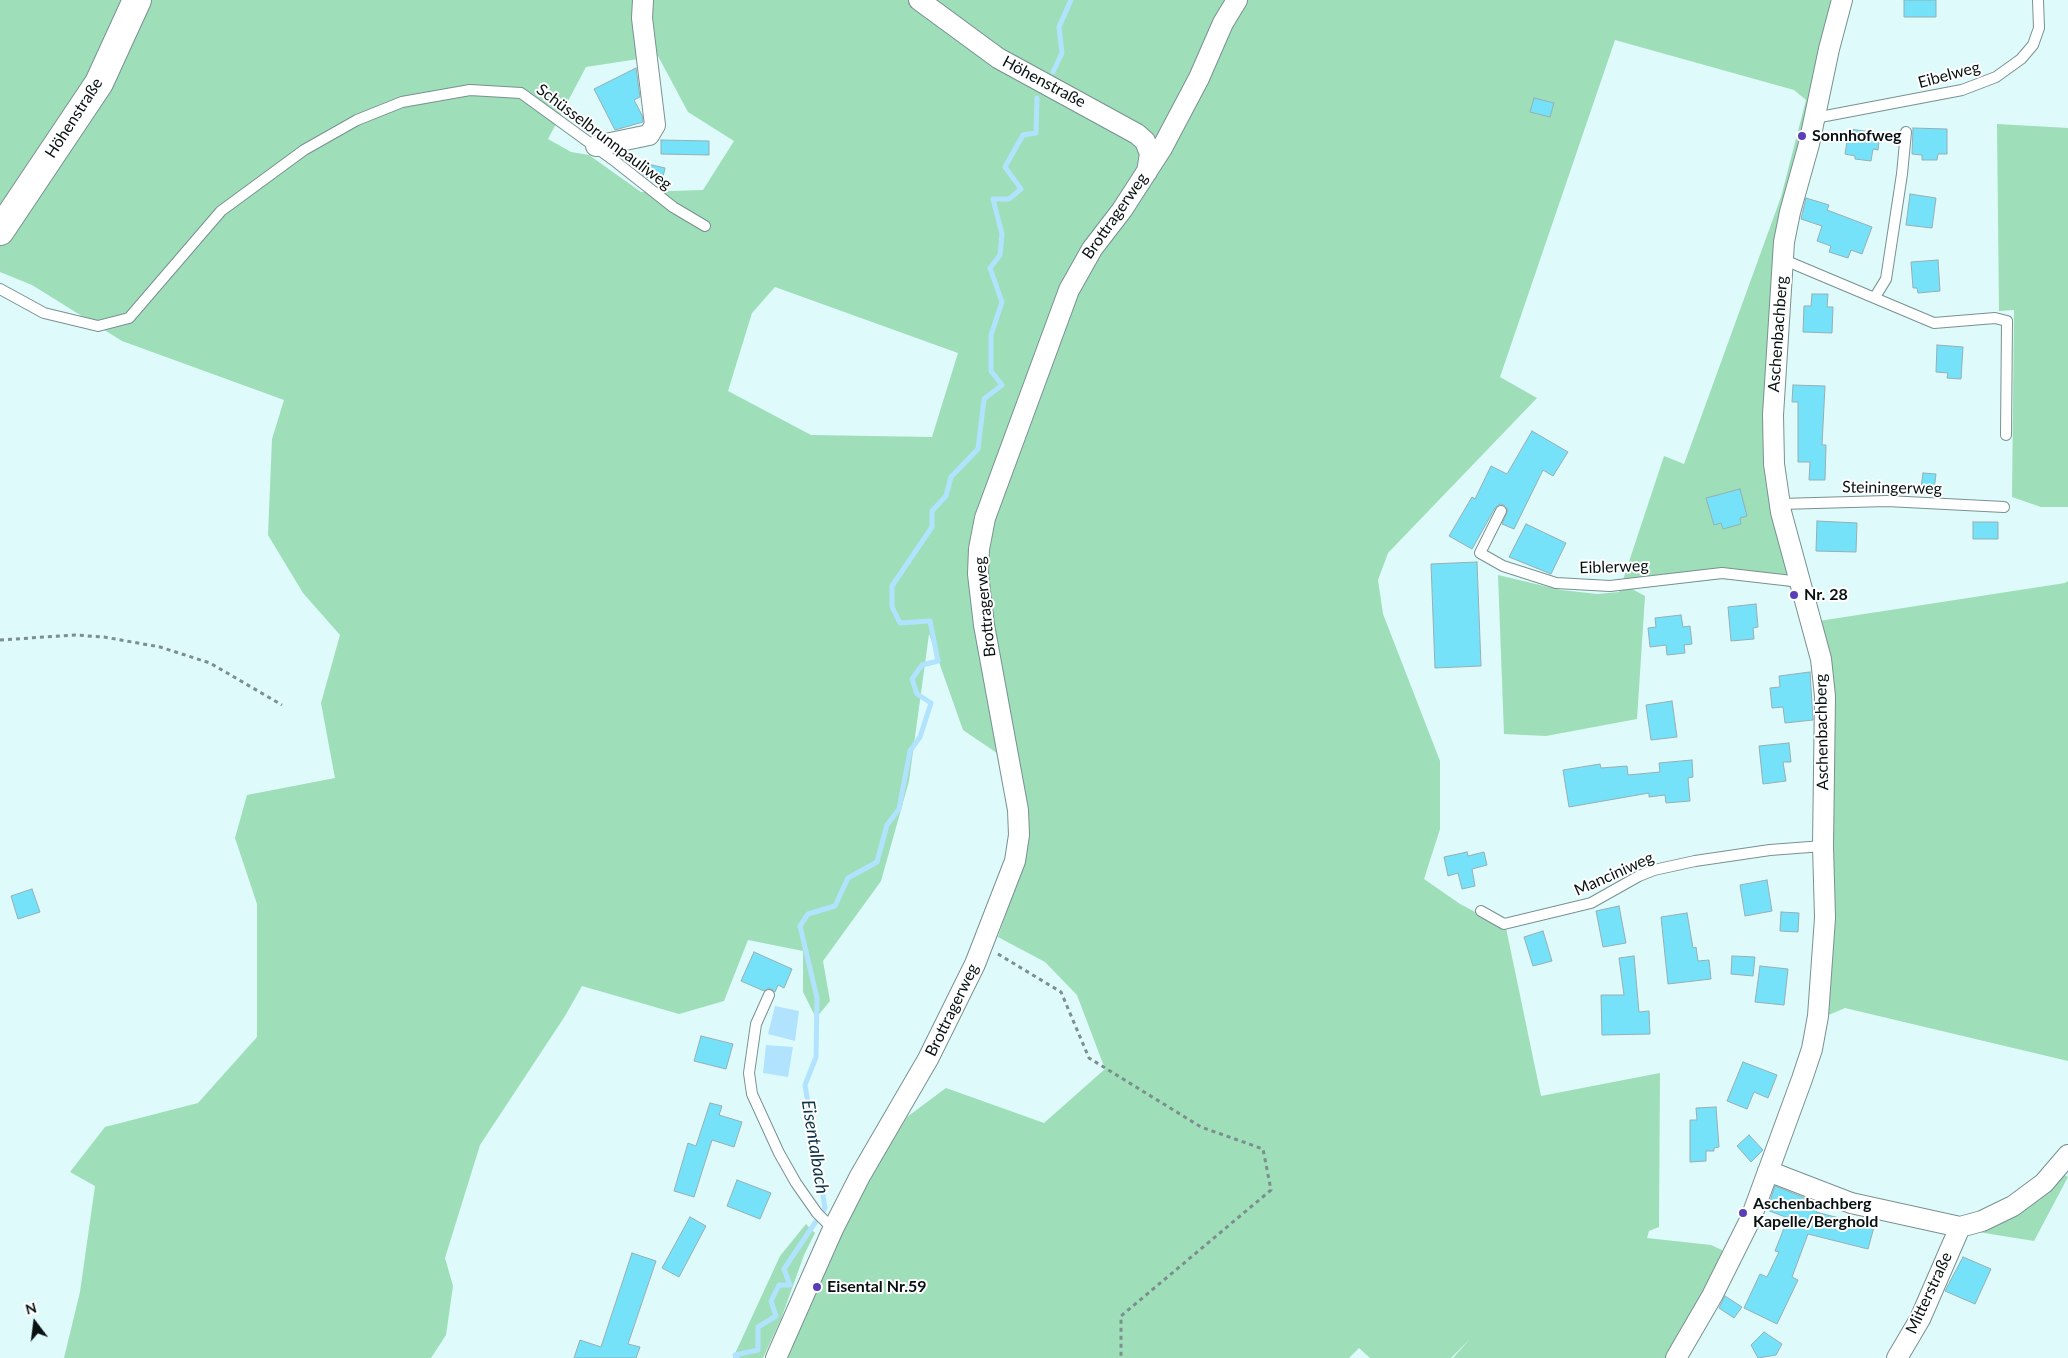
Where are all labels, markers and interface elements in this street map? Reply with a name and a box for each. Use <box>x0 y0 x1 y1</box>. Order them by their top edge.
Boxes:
street label: Höhenstraße <box>999 52 1089 112</box>
street label: Eibelweg <box>1916 58 1982 92</box>
street label: Höhenstraße <box>41 74 107 162</box>
street label: Schüsselbrunnpauliweg <box>533 80 675 194</box>
place label: Sonnhofweg <box>1812 126 1901 146</box>
marker: Sonnhofweg <box>1796 130 1808 142</box>
street label: Brottragerweg <box>1078 169 1152 263</box>
street label: Aschenbachberg <box>1764 275 1792 393</box>
street label: Steiningerweg <box>1842 478 1942 498</box>
street label: Brottragerweg <box>970 556 1000 658</box>
street label: Eiblerweg <box>1579 556 1649 578</box>
place label: Nr. 28 <box>1804 585 1848 605</box>
marker: Nr. 28 <box>1788 589 1800 601</box>
street label: Aschenbachberg <box>1811 674 1833 790</box>
street label: Manciniweg <box>1571 848 1657 900</box>
street label: Brottragerweg <box>921 960 983 1060</box>
water label: Eisentalbach <box>797 1098 833 1196</box>
place label: Aschenbachberg Kapelle/Berghold <box>1753 1194 1878 1232</box>
marker: Aschenbachberg Kapelle/Berghold <box>1737 1207 1749 1219</box>
street label: Mitterstraße <box>1902 1249 1956 1337</box>
place label: Eisental Nr.59 <box>827 1277 927 1297</box>
marker: Eisental Nr.59 <box>811 1281 823 1293</box>
north arrow <box>10 1298 60 1348</box>
text: N <box>24 1298 38 1318</box>

